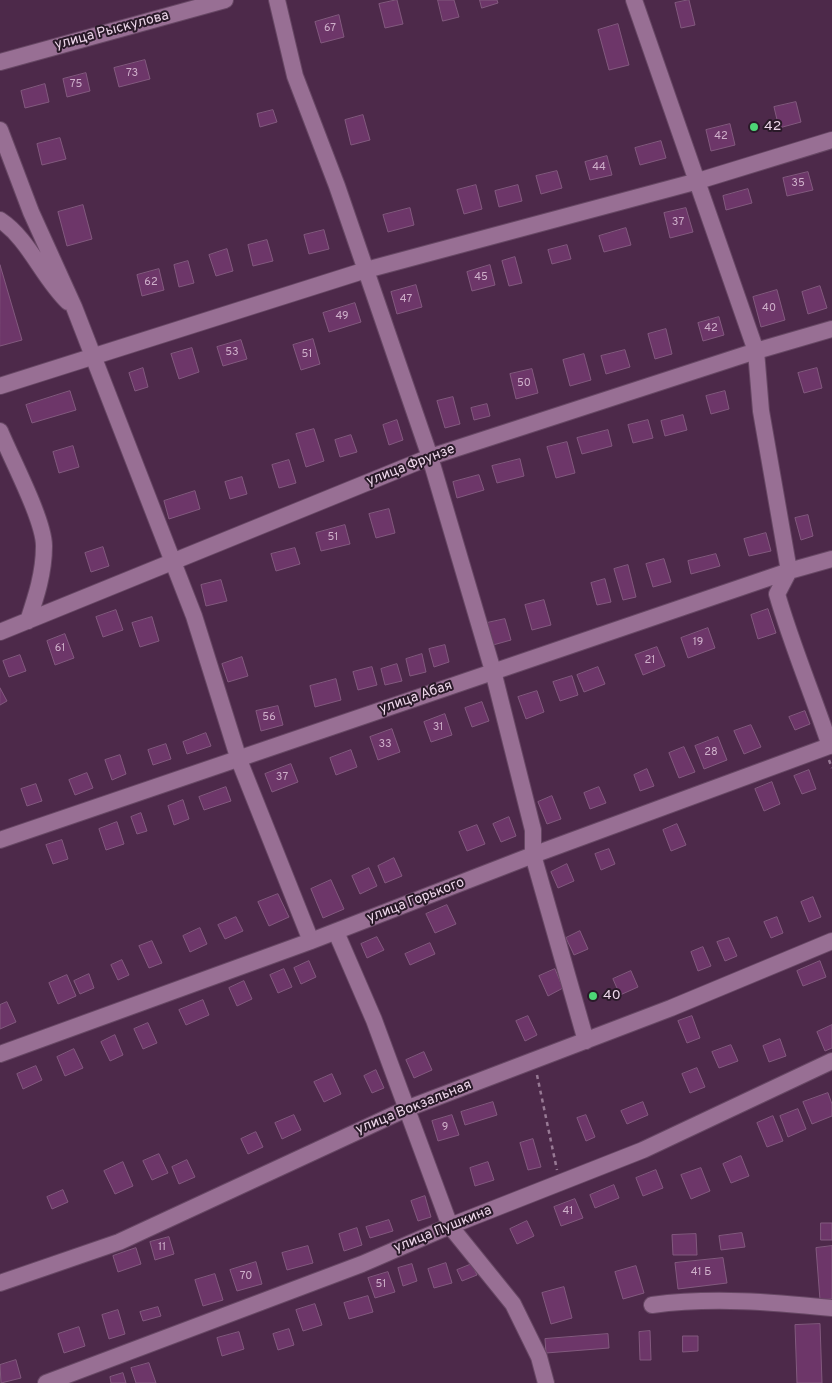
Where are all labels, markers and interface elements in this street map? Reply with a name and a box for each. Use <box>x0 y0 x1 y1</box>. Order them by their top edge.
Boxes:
street label: улица Рыскулова <box>53 8 171 54</box>
house number: 67 <box>324 22 336 36</box>
house number: 73 <box>126 67 138 81</box>
house number: 75 <box>70 78 82 92</box>
place label: 42 <box>764 119 781 135</box>
marker: 42 <box>748 121 760 133</box>
house number: 42 <box>714 130 728 144</box>
house number: 44 <box>592 161 606 175</box>
house number: 35 <box>791 177 805 191</box>
house number: 37 <box>672 216 684 230</box>
house number: 45 <box>474 271 488 285</box>
house number: 62 <box>144 276 158 290</box>
house number: 47 <box>400 293 412 307</box>
house number: 40 <box>762 302 776 316</box>
house number: 49 <box>335 310 349 324</box>
house number: 42 <box>704 322 718 336</box>
house number: 53 <box>225 346 239 360</box>
house number: 51 <box>302 348 312 362</box>
house number: 50 <box>517 377 531 391</box>
street label: улица Фрунзе <box>364 441 458 491</box>
house number: 51 <box>328 531 338 545</box>
house number: 19 <box>693 636 703 650</box>
house number: 61 <box>55 642 65 656</box>
house number: 21 <box>645 654 655 668</box>
street label: улица Абая <box>377 678 455 718</box>
house number: 56 <box>262 711 276 725</box>
house number: 31 <box>433 721 443 735</box>
house number: 33 <box>378 738 392 752</box>
house number: 28 <box>704 746 718 760</box>
house number: 37 <box>276 771 288 785</box>
street label: улица Горького <box>365 875 467 927</box>
place label: 40 <box>603 988 621 1004</box>
marker: 40 <box>587 990 599 1002</box>
street label: улица Вокзальная <box>354 1077 474 1139</box>
house number: 9 <box>442 1121 448 1135</box>
street label: улица Пушкина <box>392 1203 494 1257</box>
house number: 41 <box>563 1205 573 1219</box>
house number: 11 <box>158 1241 166 1255</box>
house number: 41 Б <box>691 1266 711 1280</box>
house number: 70 <box>240 1270 252 1284</box>
house number: 51 <box>376 1278 386 1292</box>

